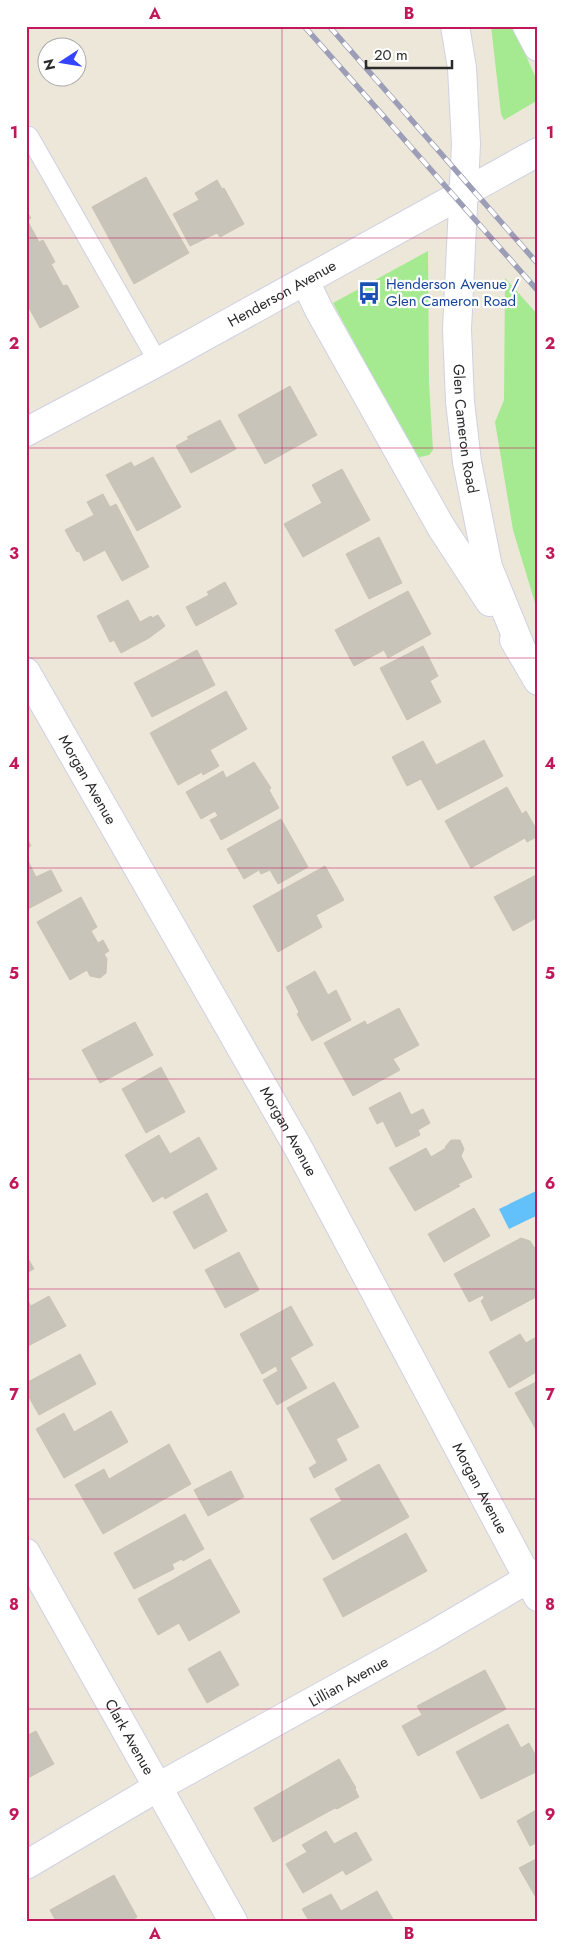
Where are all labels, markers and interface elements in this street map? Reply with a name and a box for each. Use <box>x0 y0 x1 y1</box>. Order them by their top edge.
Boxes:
text: A <box>148 2 161 25</box>
text: B <box>404 2 414 25</box>
north arrow <box>38 38 88 88</box>
scale bar <box>366 38 453 70</box>
text: 20 m <box>374 44 408 66</box>
text: N <box>38 57 60 72</box>
text: 1 <box>10 121 18 144</box>
text: 1 <box>546 121 554 144</box>
street label: Henderson Avenue <box>224 254 341 332</box>
place label: Henderson Avenue / Glen Cameron Road <box>386 273 520 312</box>
bus stop icon: Henderson Avenue / Glen Cameron Road <box>356 280 382 306</box>
text: 2 <box>9 332 19 355</box>
text: 2 <box>545 332 555 355</box>
street label: Glen Cameron Road <box>447 364 484 495</box>
text: 3 <box>9 542 19 565</box>
text: 3 <box>545 542 555 565</box>
street label: Morgan Avenue <box>53 731 122 829</box>
text: 4 <box>8 752 20 775</box>
text: 4 <box>544 752 556 775</box>
text: 5 <box>9 962 19 985</box>
text: 5 <box>545 962 555 985</box>
street label: Morgan Avenue <box>254 1082 323 1181</box>
text: 6 <box>9 1172 19 1195</box>
text: 6 <box>545 1172 555 1195</box>
text: 7 <box>9 1383 19 1406</box>
text: 7 <box>545 1383 555 1406</box>
street label: Morgan Avenue <box>447 1439 513 1538</box>
text: 8 <box>9 1593 19 1616</box>
text: 8 <box>545 1593 555 1616</box>
street label: Lillian Avenue <box>305 1651 392 1712</box>
street label: Clark Avenue <box>99 1695 160 1779</box>
text: 9 <box>9 1803 19 1826</box>
text: 9 <box>545 1803 555 1826</box>
text: A <box>148 1922 161 1945</box>
text: B <box>404 1922 414 1945</box>

